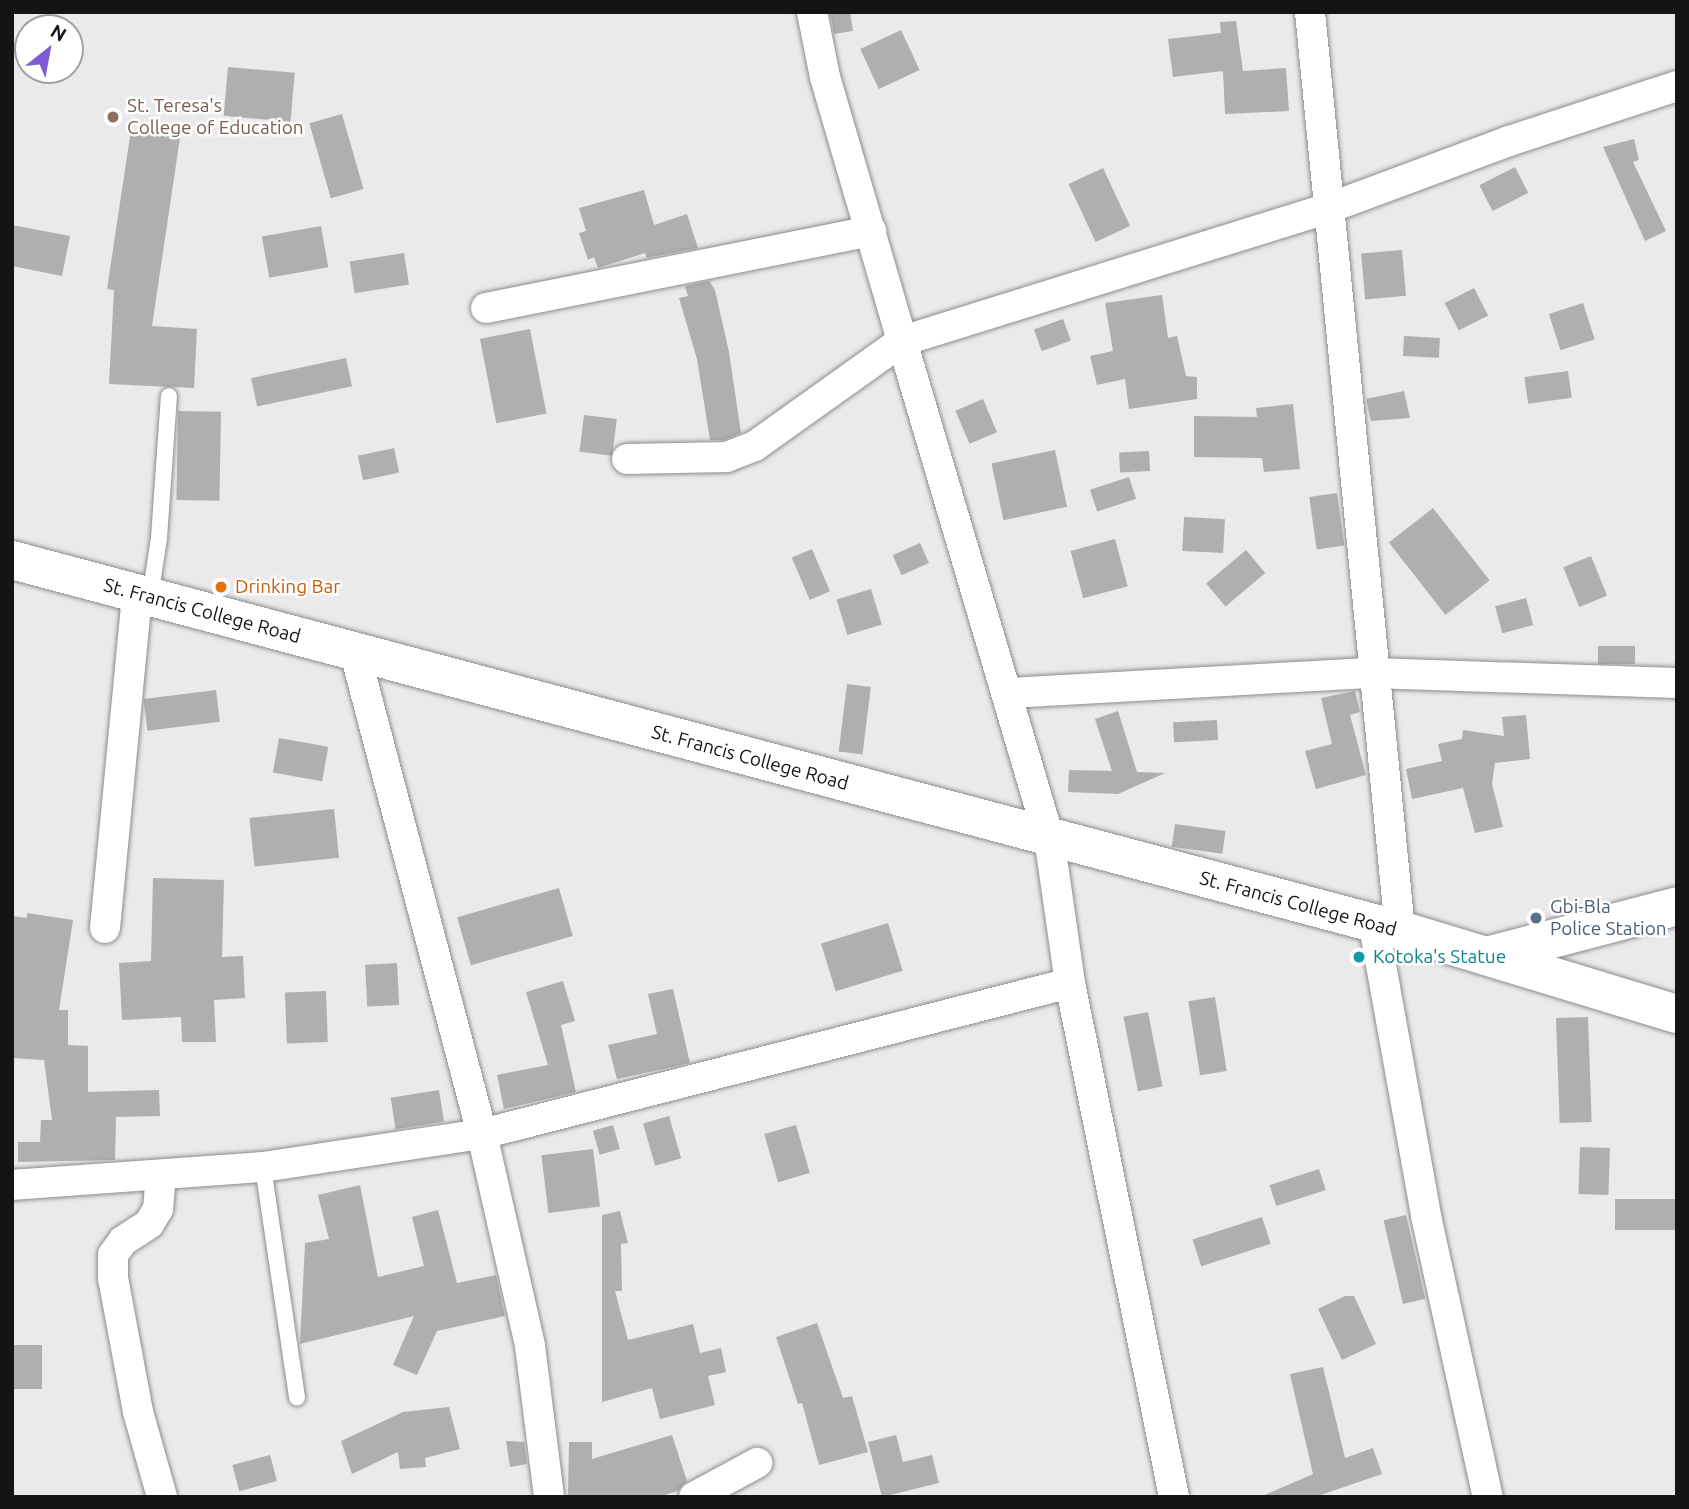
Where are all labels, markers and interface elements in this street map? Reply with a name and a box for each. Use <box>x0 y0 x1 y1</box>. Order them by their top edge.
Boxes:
north arrow <box>14 14 84 84</box>
text: N <box>47 20 71 46</box>
place label: St. Teresa's College of Education <box>127 95 304 139</box>
marker: St. Teresa's College of Education <box>105 109 121 125</box>
street label: St. Francis College Road <box>101 574 303 648</box>
place label: Drinking Bar <box>235 576 340 598</box>
marker: Drinking Bar <box>213 579 229 595</box>
street label: St. Francis College Road <box>649 721 851 795</box>
street label: St. Francis College Road <box>1197 867 1399 941</box>
place label: Gbi-Bla Police Station <box>1550 896 1667 940</box>
marker: Gbi-Bla Police Station <box>1528 910 1544 926</box>
place label: Kotoka's Statue <box>1373 946 1506 968</box>
marker: Kotoka's Statue <box>1351 949 1367 965</box>

